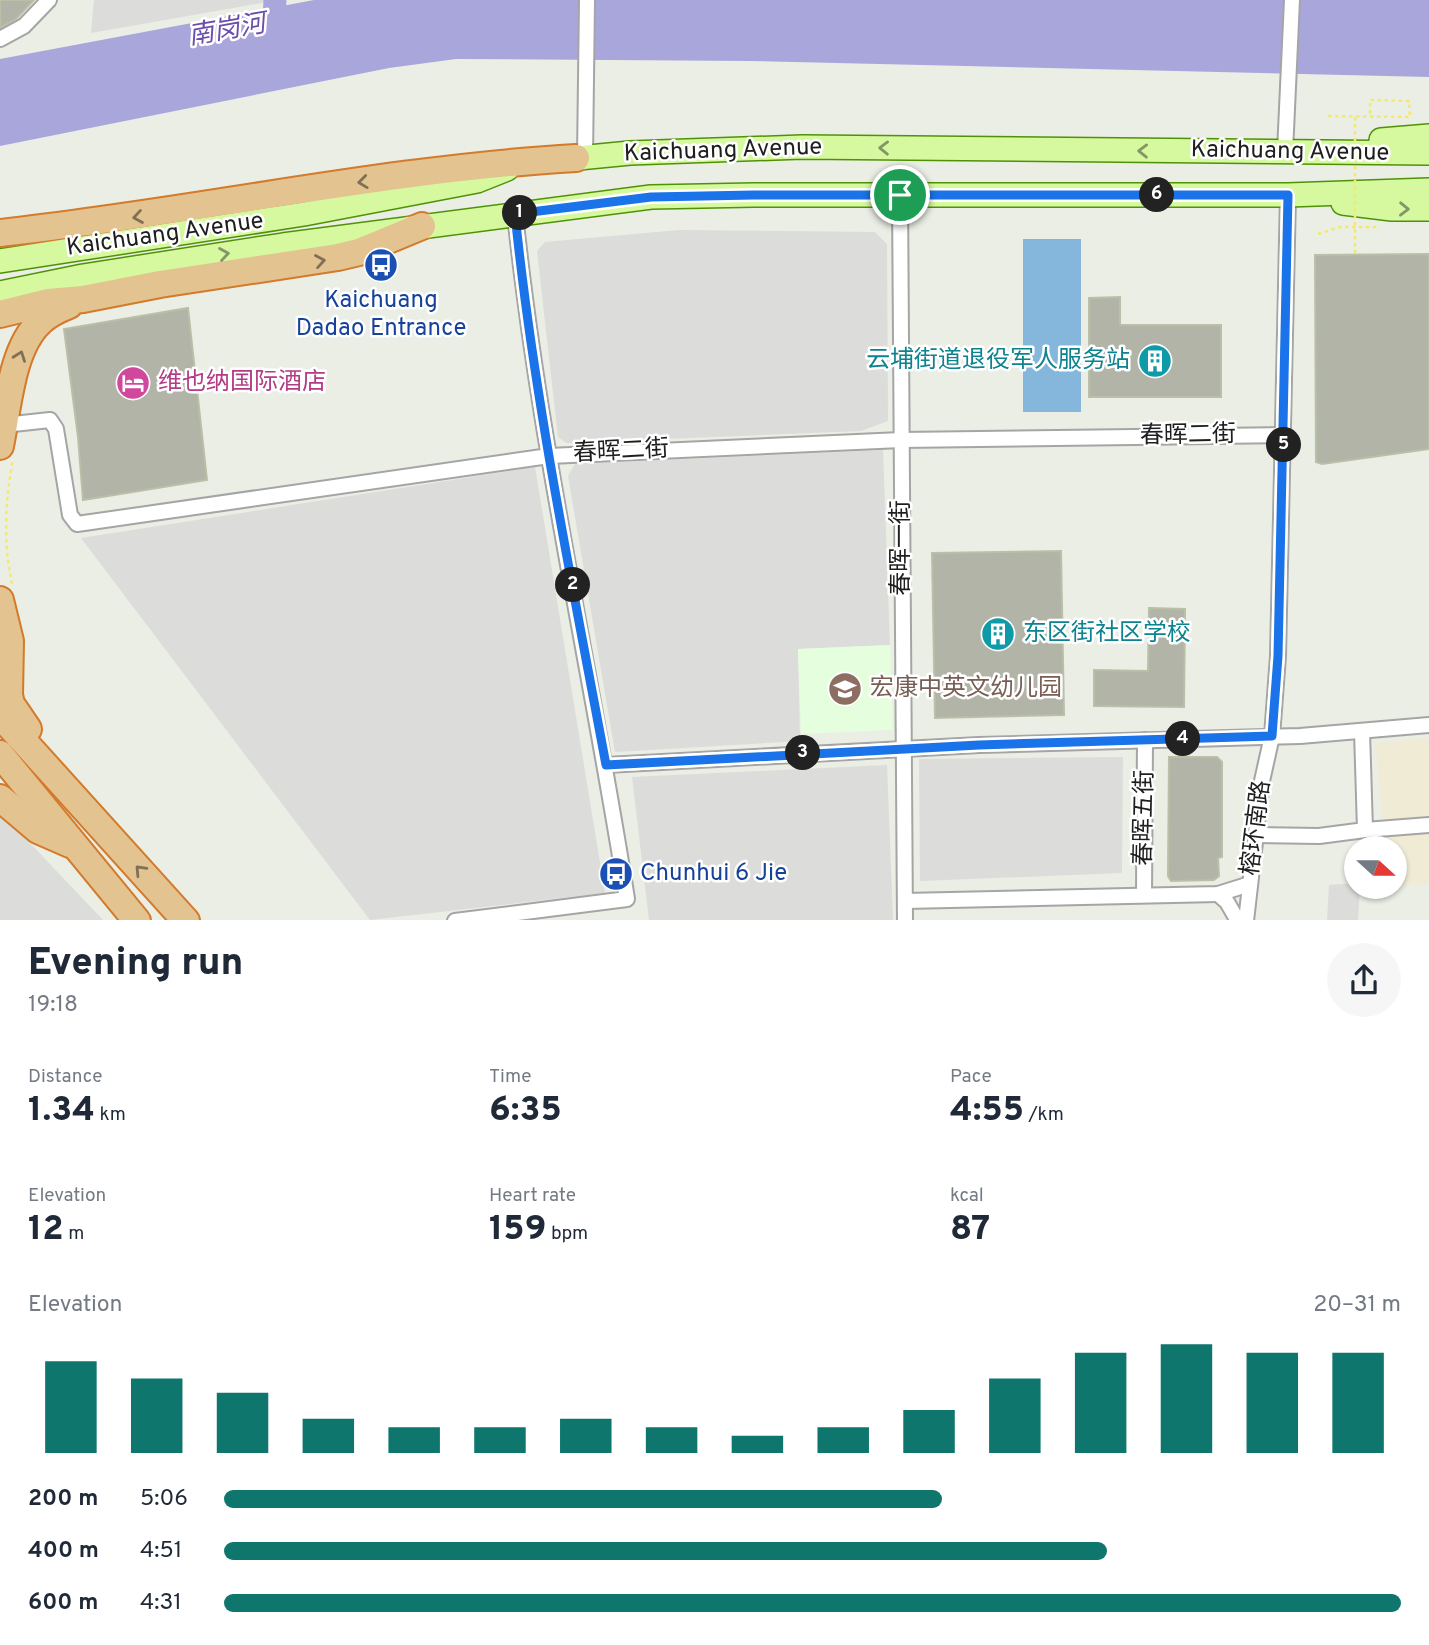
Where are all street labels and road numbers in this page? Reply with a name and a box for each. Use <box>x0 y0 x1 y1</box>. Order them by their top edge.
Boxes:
street label: Kaichuang Avenue <box>623 133 823 169</box>
street label: Kaichuang Avenue <box>1190 135 1390 169</box>
street label: Kaichuang Avenue <box>65 206 265 264</box>
street label: 春晖二街 <box>1140 420 1236 452</box>
street label: 春晖二街 <box>572 435 670 469</box>
street label: 春晖一街 <box>887 500 917 596</box>
street label: 春晖五街 <box>1129 770 1161 866</box>
street label: 榕环南路 <box>1236 779 1278 877</box>

